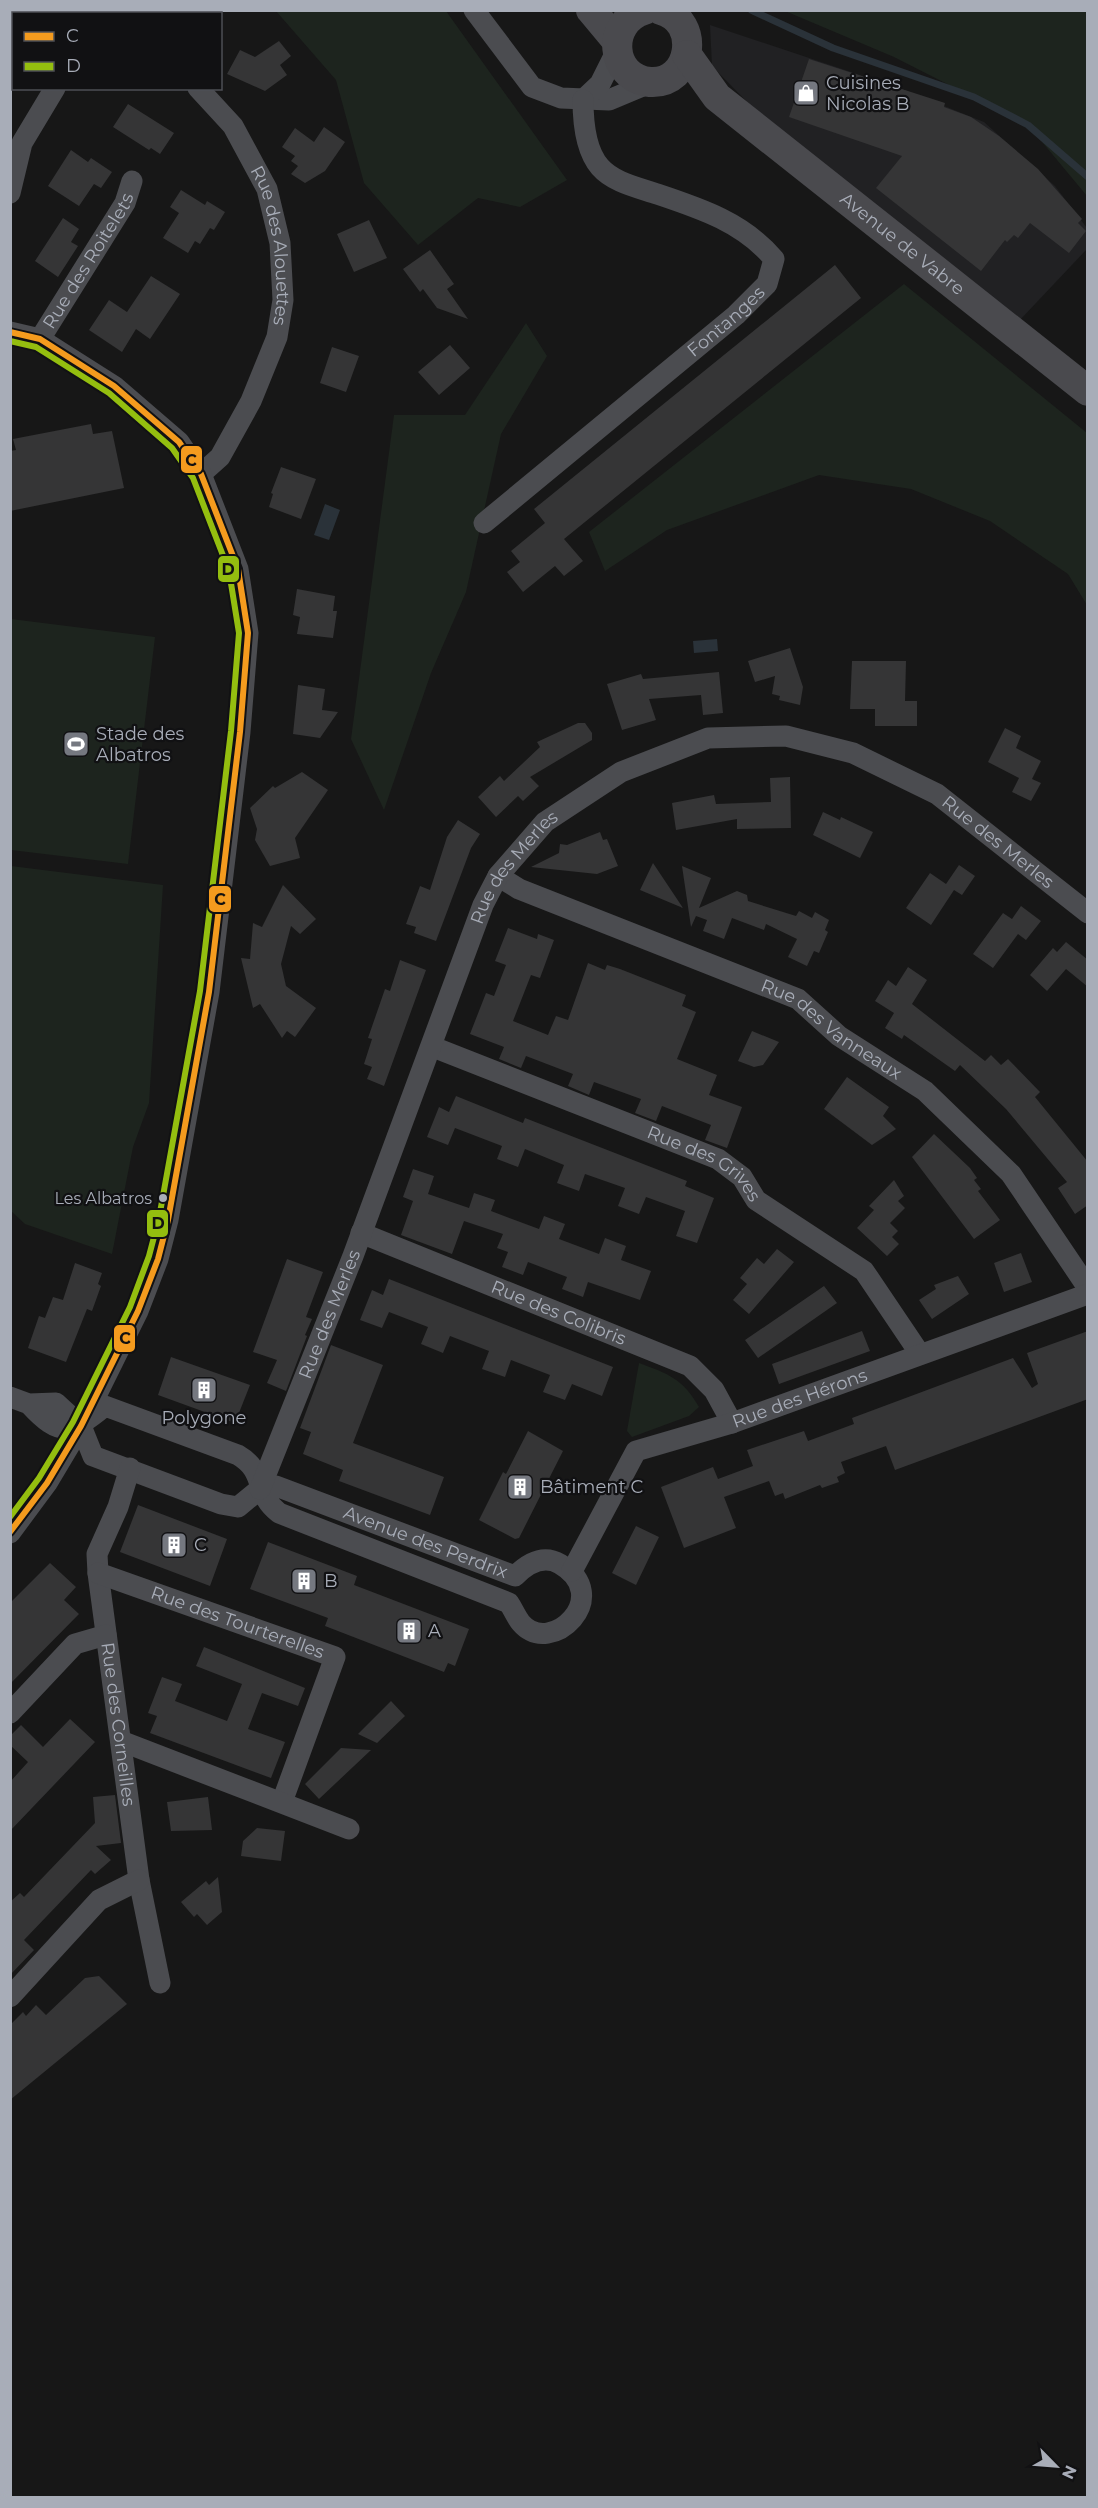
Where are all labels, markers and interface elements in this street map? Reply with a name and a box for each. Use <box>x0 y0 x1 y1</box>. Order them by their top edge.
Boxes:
legend <box>12 12 222 90</box>
text: C <box>66 25 79 47</box>
text: D <box>66 55 81 77</box>
place label: Cuisines Nicolas B <box>826 72 909 115</box>
shop icon: Cuisines Nicolas B <box>791 78 821 108</box>
street label: Rue des Alouettes <box>246 162 294 327</box>
street label: Avenue de Vabre <box>836 188 969 300</box>
street label: Rue des Roitelets <box>38 190 138 333</box>
street label: Fontanges <box>683 281 770 362</box>
line badge: C <box>180 445 203 474</box>
text: C <box>185 451 197 470</box>
line badge: D <box>217 555 240 583</box>
text: D <box>221 560 235 579</box>
place label: Stade des Albatros <box>96 723 185 766</box>
sports icon: Stade des Albatros <box>61 729 91 759</box>
street label: Rue des Merles <box>937 791 1059 893</box>
street label: Rue des Merles <box>466 806 562 927</box>
line badge: C <box>208 885 232 913</box>
text: C <box>214 890 226 909</box>
street label: Rue des Vanneaux <box>758 974 906 1085</box>
street label: Rue des Grives <box>644 1121 766 1206</box>
place label: Les Albatros <box>54 1189 152 1208</box>
marker: Les Albatros <box>157 1192 169 1204</box>
line badge: D <box>146 1209 169 1238</box>
text: D <box>151 1214 165 1233</box>
street label: Rue des Merles <box>294 1247 365 1382</box>
street label: Rue des Colibris <box>488 1276 629 1350</box>
line badge: C <box>113 1324 136 1353</box>
text: C <box>119 1329 131 1348</box>
street label: Rue des Hérons <box>729 1364 870 1433</box>
building icon: Polygone <box>189 1375 219 1405</box>
place label: Polygone <box>162 1407 247 1429</box>
building icon: Bâtiment C <box>505 1472 535 1502</box>
place label: Bâtiment C <box>540 1476 644 1498</box>
street label: Avenue des Perdrix <box>340 1501 511 1583</box>
building icon: C <box>159 1530 189 1560</box>
place label: C <box>194 1534 207 1556</box>
building icon: B <box>289 1566 319 1596</box>
place label: B <box>324 1570 338 1592</box>
street label: Rue des Tourterelles <box>148 1582 327 1663</box>
building icon: A <box>394 1616 424 1646</box>
place label: A <box>428 1620 441 1642</box>
street label: Rue des Corneilles <box>96 1641 140 1808</box>
north arrow <box>1026 2436 1086 2496</box>
text: N <box>1058 2462 1080 2482</box>

